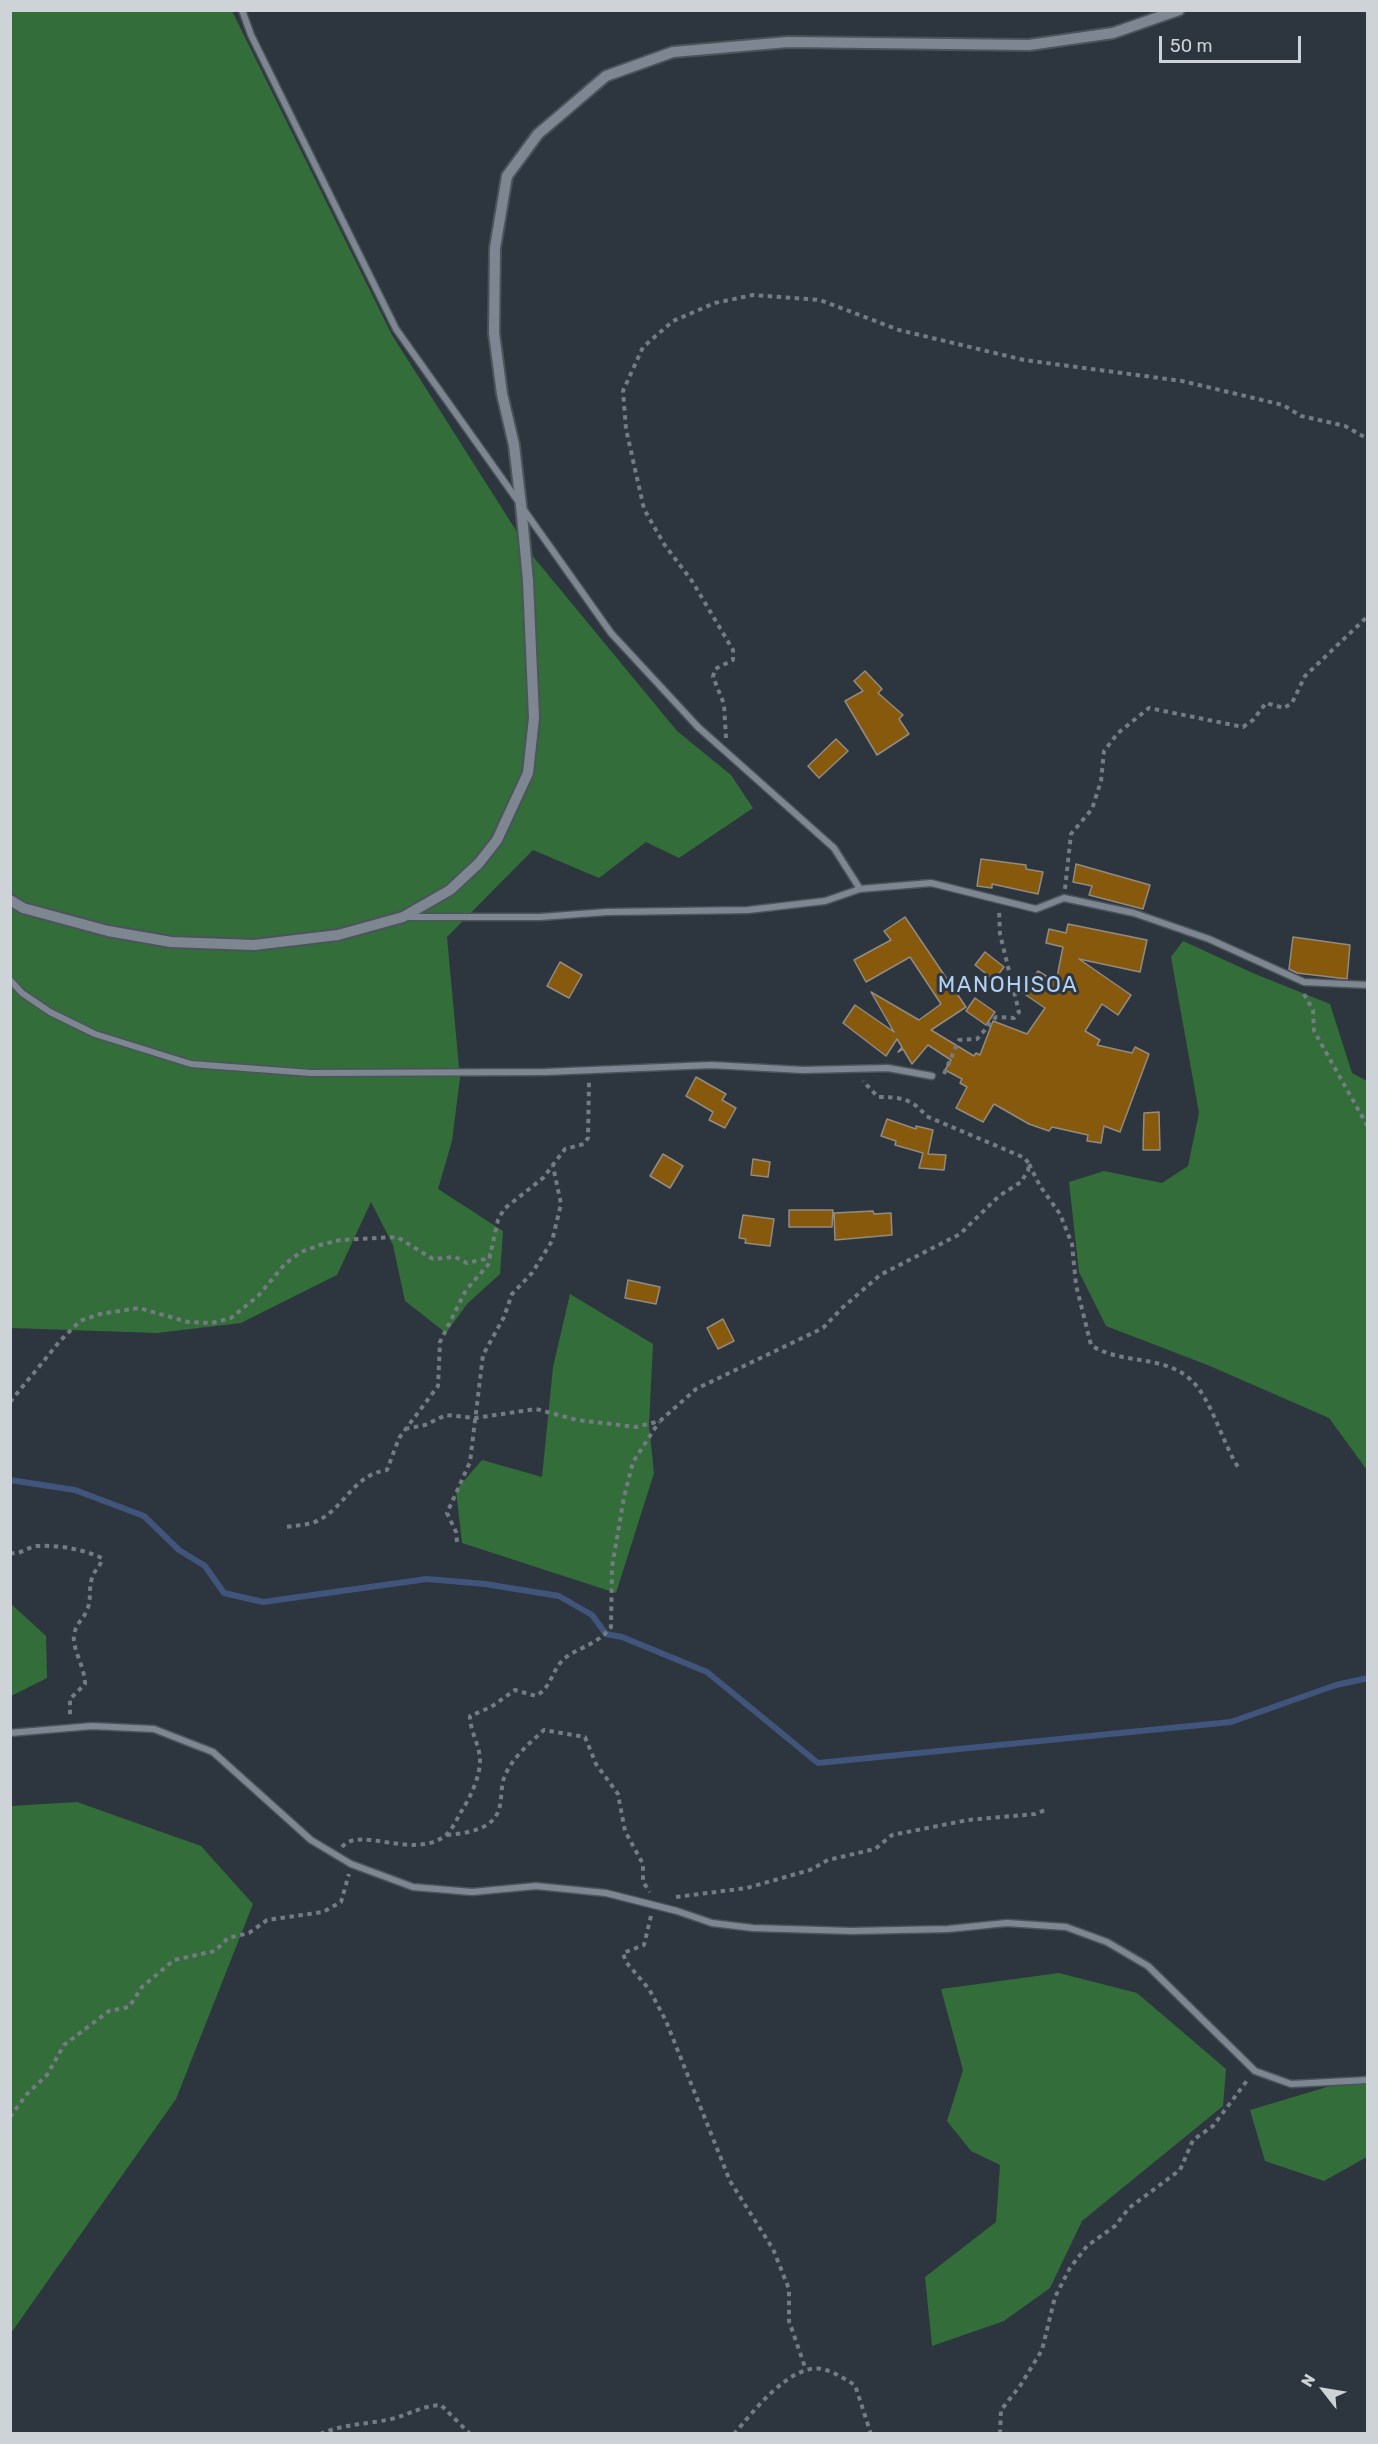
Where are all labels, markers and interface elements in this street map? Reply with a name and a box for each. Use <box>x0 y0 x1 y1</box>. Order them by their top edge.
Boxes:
scale bar <box>1162 24 1304 62</box>
text: 50 m <box>1170 35 1213 57</box>
district label: MANOHISOA <box>938 973 1078 999</box>
north arrow <box>1294 2360 1354 2420</box>
text: N <box>1297 2371 1319 2390</box>

